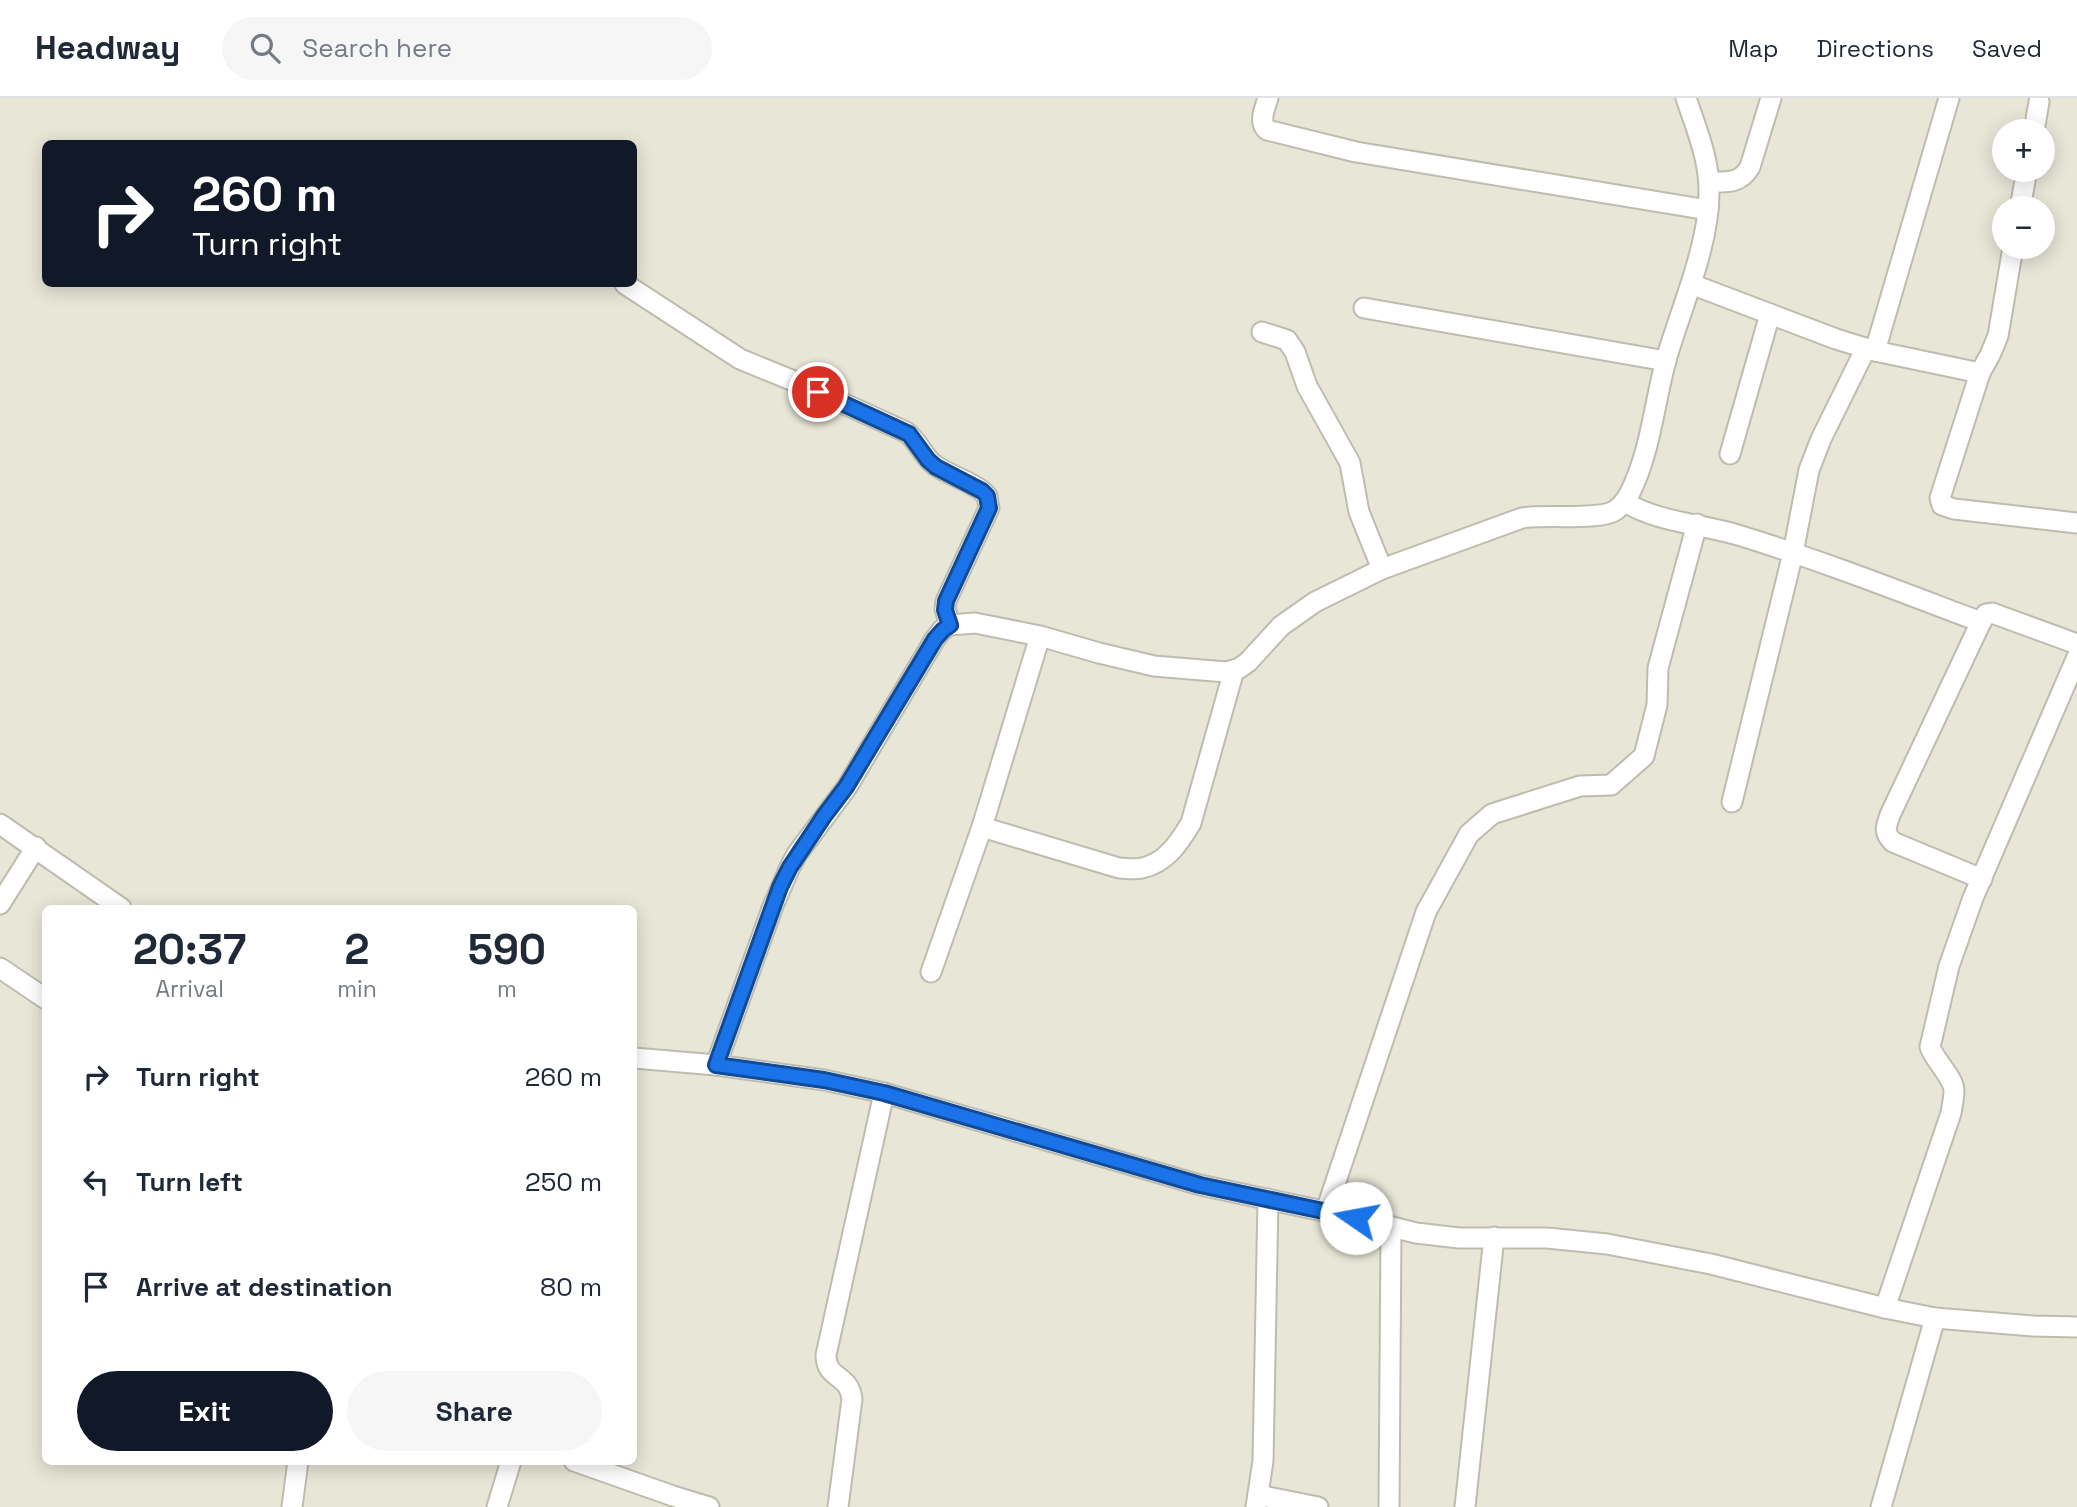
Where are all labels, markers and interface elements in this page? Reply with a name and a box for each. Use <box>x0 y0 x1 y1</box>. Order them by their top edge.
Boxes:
search box <box>222 17 712 80</box>
text: Headway <box>35 27 180 69</box>
icon: search <box>246 29 284 67</box>
text: Search here <box>302 31 452 65</box>
text: Map <box>1728 33 1778 64</box>
text: Directions <box>1816 33 1934 64</box>
text: Saved <box>1972 33 2042 64</box>
map controls <box>1992 119 2055 259</box>
button: + <box>1992 119 2055 182</box>
text: 260 m <box>192 163 337 225</box>
icon: right <box>77 168 168 259</box>
button: − <box>1992 196 2055 259</box>
text: Turn right <box>192 224 342 264</box>
pin <box>788 362 848 422</box>
icon: arrive <box>799 373 837 411</box>
text: 20:37 <box>133 923 246 976</box>
text: 2 <box>345 923 370 976</box>
text: 590 <box>468 923 546 976</box>
text: Arrival <box>155 974 224 1004</box>
text: min <box>337 974 377 1004</box>
text: m <box>497 974 517 1004</box>
icon: right <box>77 1058 115 1096</box>
text: Turn right <box>136 1060 260 1094</box>
text: 260 m <box>525 1060 602 1094</box>
icon: left <box>77 1163 115 1201</box>
text: Turn left <box>136 1165 243 1199</box>
text: 250 m <box>525 1165 602 1199</box>
position arrow <box>1319 1181 1393 1255</box>
icon: arrive <box>77 1268 115 1306</box>
text: Arrive at destination <box>136 1270 393 1304</box>
text: 80 m <box>540 1270 602 1304</box>
button: Exit <box>77 1371 333 1451</box>
button: Share <box>347 1371 602 1451</box>

